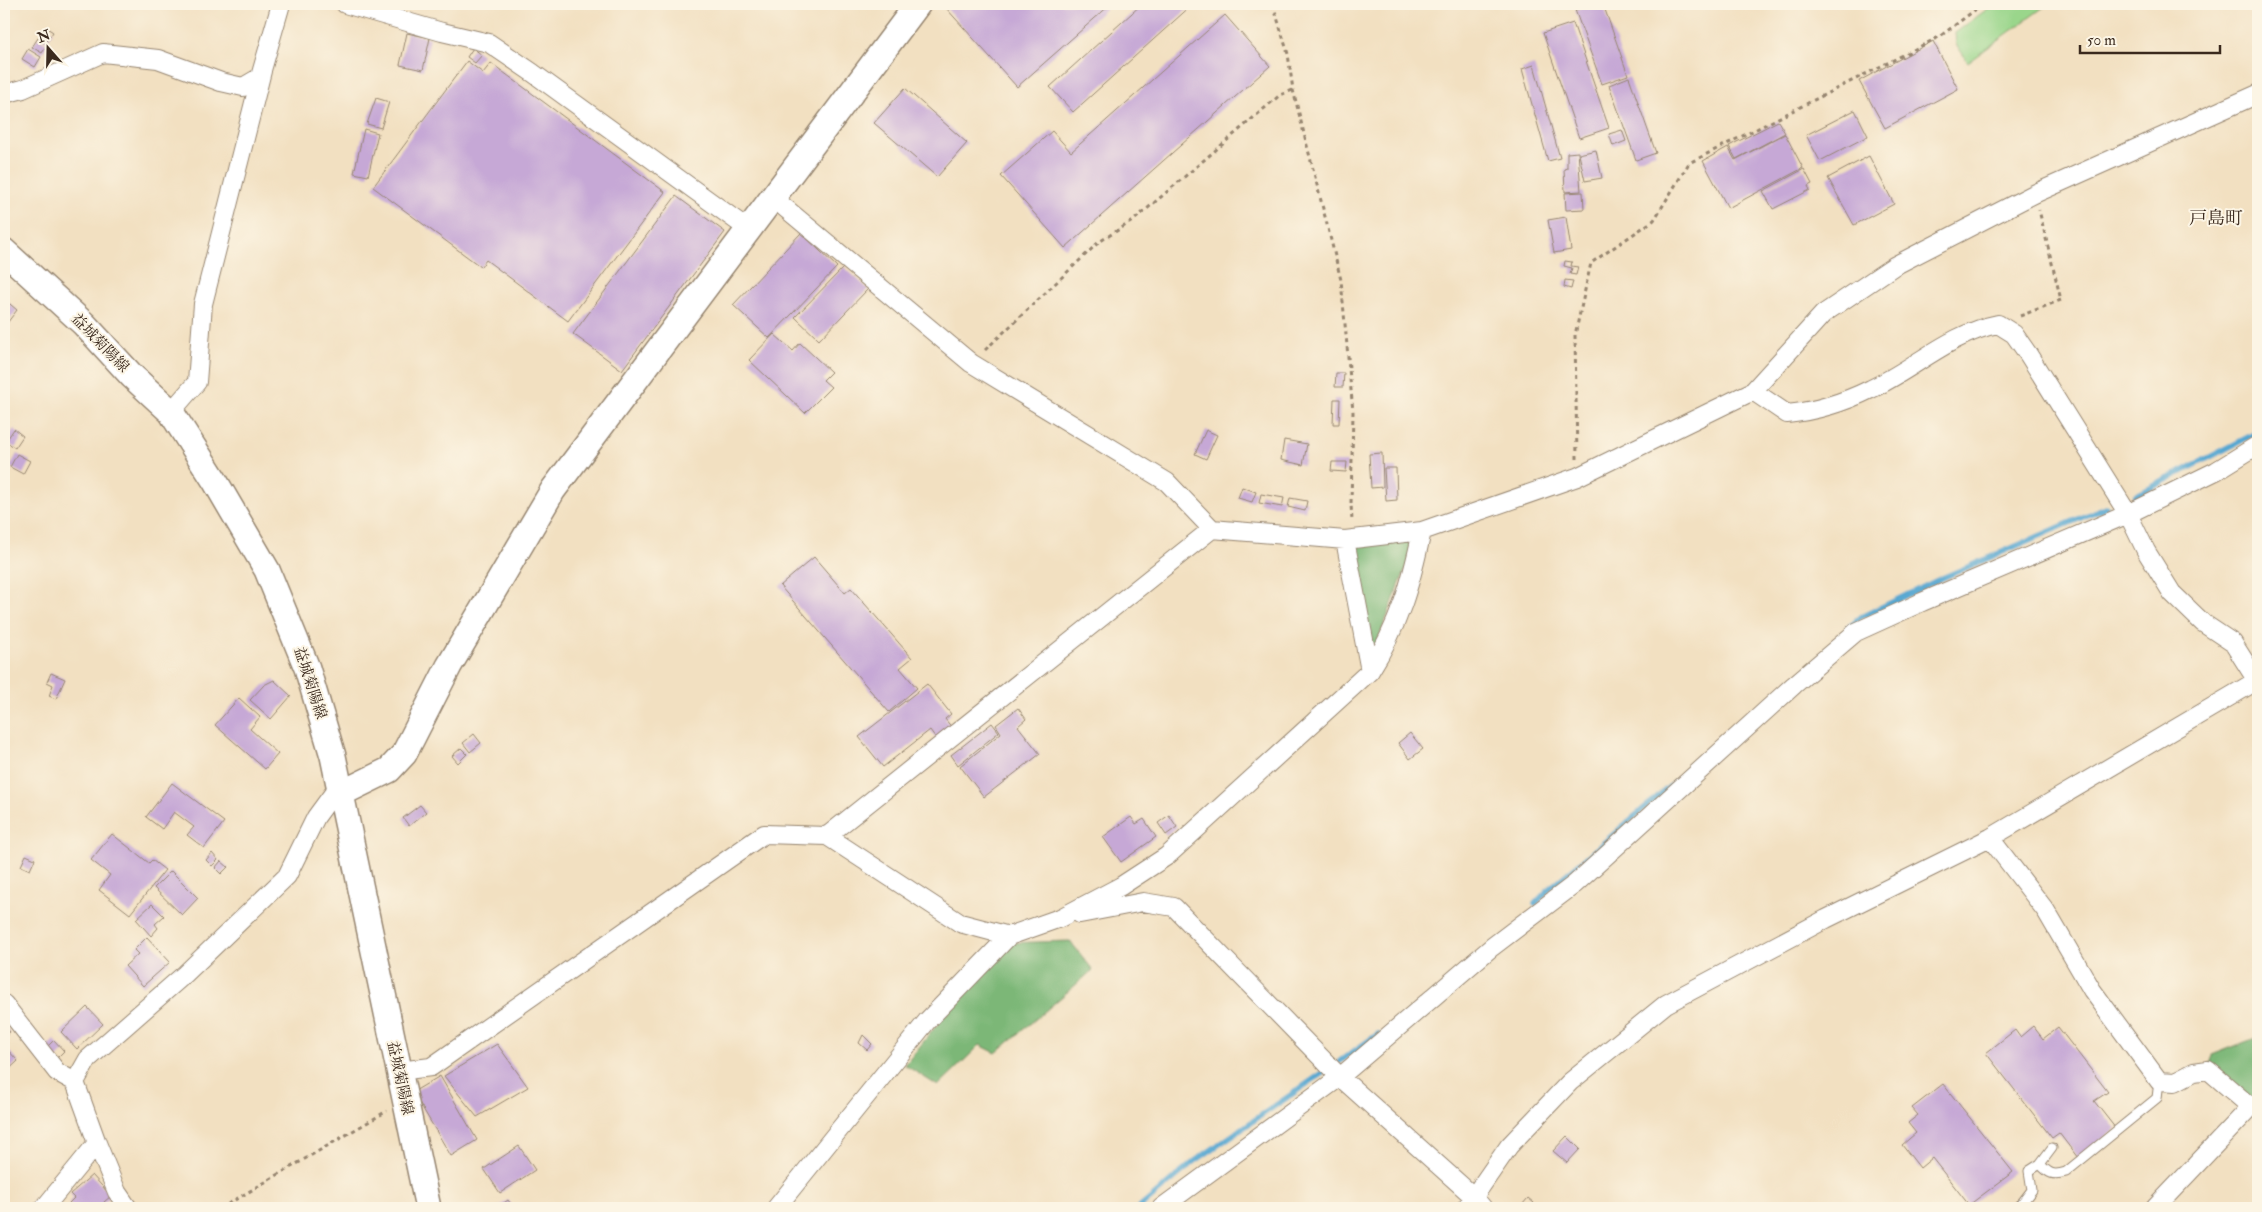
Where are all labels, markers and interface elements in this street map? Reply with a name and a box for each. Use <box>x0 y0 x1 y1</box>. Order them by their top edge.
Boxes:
north arrow <box>22 22 72 72</box>
scale bar <box>2080 22 2220 54</box>
text: N <box>34 26 53 47</box>
text: 50 m <box>2087 31 2116 50</box>
district label: 戸島町 <box>2189 207 2243 230</box>
street label: 益城菊陽線 <box>67 309 133 377</box>
street label: 益城菊陽線 <box>289 644 331 722</box>
street label: 益城菊陽線 <box>383 1039 417 1117</box>

